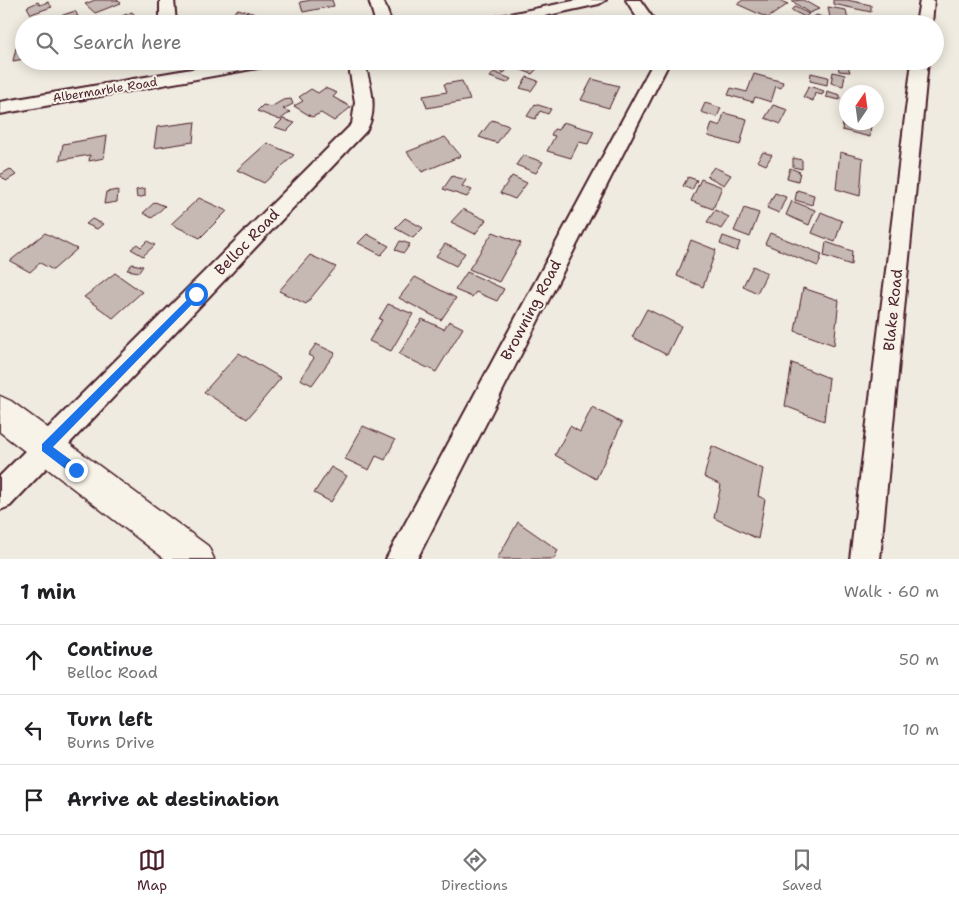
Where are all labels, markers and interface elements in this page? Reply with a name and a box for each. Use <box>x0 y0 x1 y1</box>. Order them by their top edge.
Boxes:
search box <box>15 15 944 70</box>
icon: search <box>33 29 61 57</box>
text: Search here <box>73 30 182 55</box>
street label: Albermarble Road <box>52 74 159 106</box>
north arrow <box>839 85 884 130</box>
street label: Belloc Road <box>210 204 284 280</box>
street label: Browning Road <box>496 256 566 364</box>
street label: Blake Road <box>879 268 907 352</box>
route start <box>185 283 208 306</box>
route end <box>65 459 88 482</box>
text: 1 min <box>20 578 76 606</box>
text: Walk · 60 m <box>844 581 939 602</box>
text: Continue <box>67 637 153 662</box>
icon: ahead <box>20 646 48 674</box>
text: 50 m <box>899 649 939 670</box>
text: Belloc Road <box>67 662 158 683</box>
text: Turn left <box>67 707 153 732</box>
icon: left <box>20 716 48 744</box>
text: 10 m <box>902 719 939 740</box>
text: Burns Drive <box>67 732 155 753</box>
icon: arrive <box>20 786 48 814</box>
text: Arrive at destination <box>67 787 279 812</box>
tab: Map <box>137 846 167 894</box>
tab: Directions <box>441 846 508 894</box>
tab: Saved <box>782 846 822 894</box>

